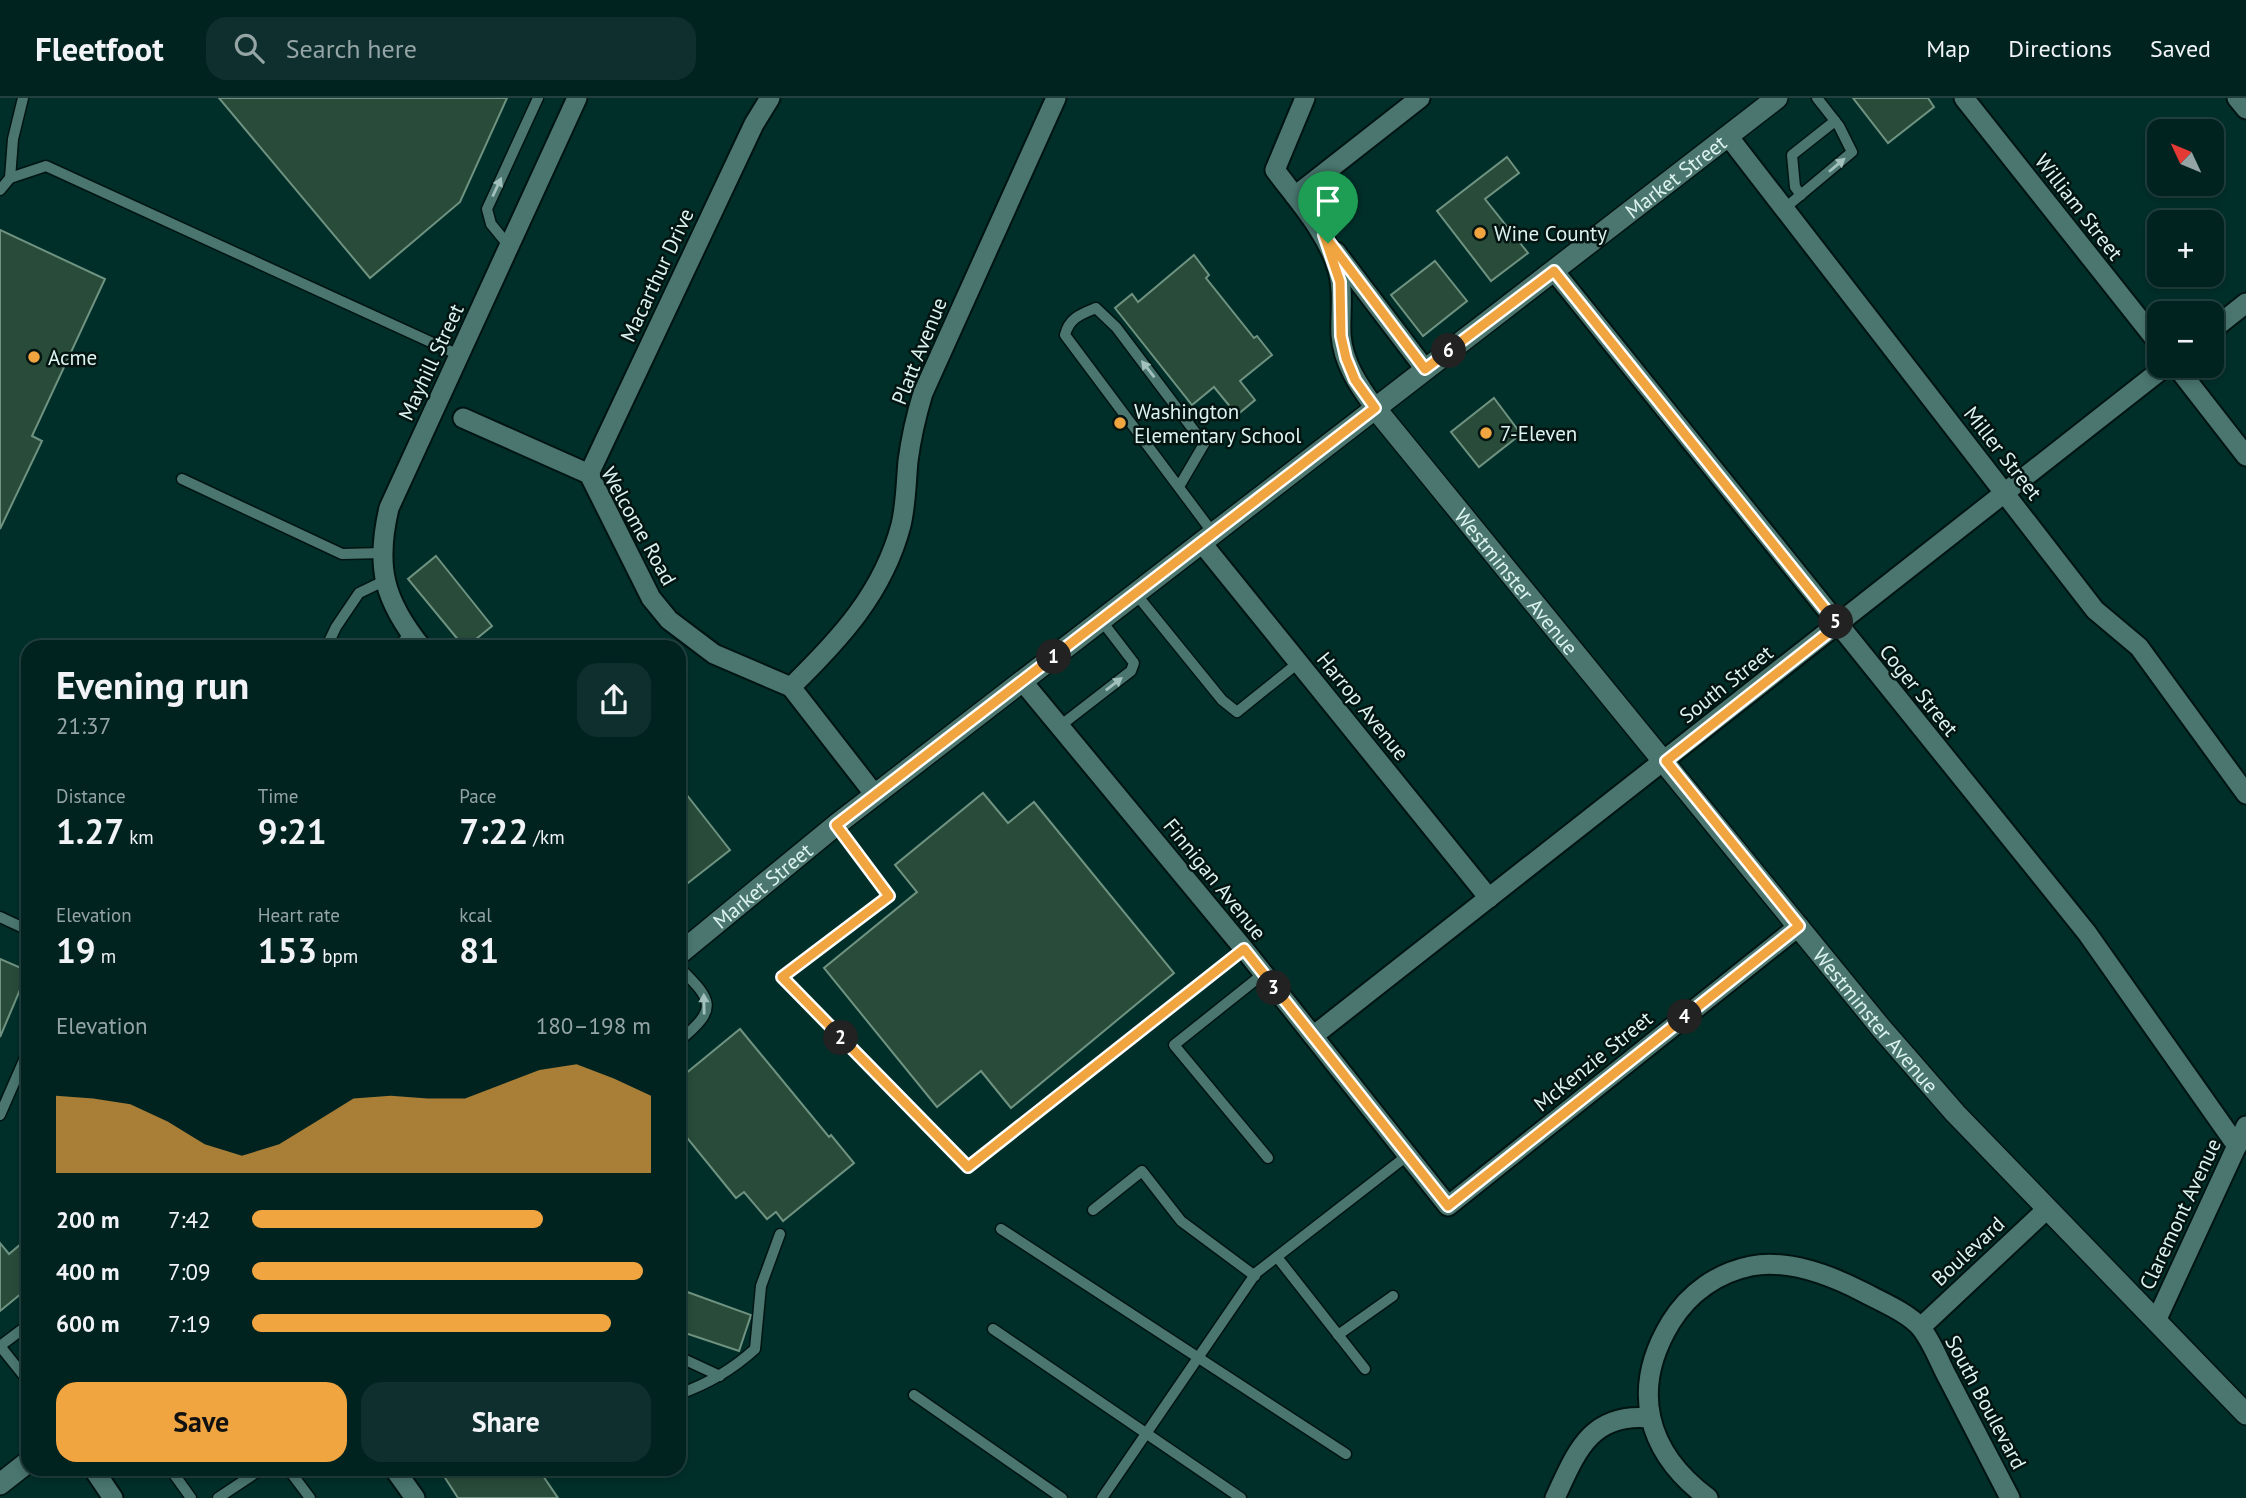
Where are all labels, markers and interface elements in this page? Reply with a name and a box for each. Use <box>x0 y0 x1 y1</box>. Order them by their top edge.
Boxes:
search box <box>206 17 696 80</box>
text: Fleetfoot <box>35 27 164 70</box>
icon: search <box>230 29 268 67</box>
text: Search here <box>286 32 417 65</box>
text: Map <box>1926 33 1970 64</box>
text: Directions <box>2008 33 2112 64</box>
text: Saved <box>2150 33 2211 64</box>
north arrow <box>2147 119 2224 196</box>
map controls <box>2147 119 2224 378</box>
street label: Market Street <box>1619 129 1732 224</box>
street label: William Street <box>2029 148 2129 266</box>
one-way arrow <box>1828 157 1846 173</box>
pin <box>1298 171 1358 243</box>
one-way arrow <box>491 177 503 197</box>
icon: arrive <box>1309 182 1347 220</box>
street label: Macarthur Drive <box>614 204 700 346</box>
button: + <box>2147 210 2224 287</box>
place label: Wine County <box>1494 220 1607 247</box>
marker: Wine County <box>1472 225 1488 241</box>
street label: Platt Avenue <box>885 294 953 408</box>
street label: Mayhill Street <box>392 299 470 425</box>
button: − <box>2147 301 2224 378</box>
pin: 6 <box>1432 334 1466 368</box>
text: 6 <box>1443 338 1454 362</box>
place label: Acme <box>48 344 97 371</box>
marker: Acme <box>26 349 42 365</box>
one-way arrow <box>1142 360 1156 378</box>
place label: Washington Elementary School <box>1134 398 1301 449</box>
street label: Miller Street <box>1958 401 2048 505</box>
marker: Washington Elementary School <box>1112 415 1128 431</box>
place label: 7-Eleven <box>1500 420 1577 447</box>
marker: 7-Eleven <box>1478 425 1494 441</box>
street label: Welcome Road <box>595 462 683 590</box>
street label: Westminster Avenue <box>1449 503 1584 660</box>
pin: 5 <box>1818 604 1854 640</box>
text: 5 <box>1830 609 1841 633</box>
street label: Coger Street <box>1874 638 1964 742</box>
street label: South Street <box>1674 639 1778 729</box>
pin: 1 <box>1036 640 1072 674</box>
text: 1 <box>1048 644 1059 668</box>
street label: Harrop Avenue <box>1311 646 1415 766</box>
text: Evening run <box>56 660 249 709</box>
button: share <box>577 663 651 737</box>
one-way arrow <box>1105 678 1123 692</box>
text: 21:37 <box>56 711 111 740</box>
text: Distance <box>56 784 126 808</box>
text: Time <box>258 784 298 808</box>
text: Pace <box>459 784 497 808</box>
text: 1.27 <box>56 808 124 854</box>
text: 9:21 <box>258 808 327 854</box>
text: 7:22 <box>459 808 528 854</box>
street label: Finnigan Avenue <box>1158 813 1272 945</box>
text: km <box>124 825 154 849</box>
text: /km <box>528 825 565 849</box>
street label: Market Street <box>707 837 818 934</box>
text: Elevation <box>56 903 132 927</box>
text: Heart rate <box>258 903 340 927</box>
text: kcal <box>459 903 492 927</box>
text: 19 <box>56 927 96 973</box>
text: 153 <box>258 927 317 973</box>
text: 81 <box>459 927 499 973</box>
street label: Westminster Avenue <box>1807 942 1945 1098</box>
text: m <box>96 944 116 968</box>
text: bpm <box>317 944 358 968</box>
pin: 3 <box>1256 970 1292 1006</box>
text: 3 <box>1268 975 1279 999</box>
one-way arrow <box>698 993 710 1015</box>
pin: 4 <box>1668 1000 1702 1034</box>
text: 4 <box>1679 1004 1690 1028</box>
street label: McKenzie Street <box>1528 1005 1658 1117</box>
text: Elevation <box>56 1011 148 1040</box>
text: 180–198 m <box>536 1011 651 1040</box>
pin: 2 <box>824 1020 858 1056</box>
text: 2 <box>835 1025 846 1049</box>
street label: Claremont Avenue <box>2133 1134 2227 1294</box>
text: 200 m <box>56 1205 119 1234</box>
text: 7:42 <box>168 1205 211 1234</box>
street label: Boulevard <box>1926 1210 2010 1292</box>
text: 400 m <box>56 1257 119 1286</box>
text: 7:09 <box>168 1257 211 1286</box>
text: 600 m <box>56 1309 119 1338</box>
text: 7:19 <box>168 1309 211 1338</box>
street label: South Boulevard <box>1939 1330 2033 1474</box>
button: Save <box>56 1382 347 1462</box>
button: Share <box>361 1382 651 1462</box>

